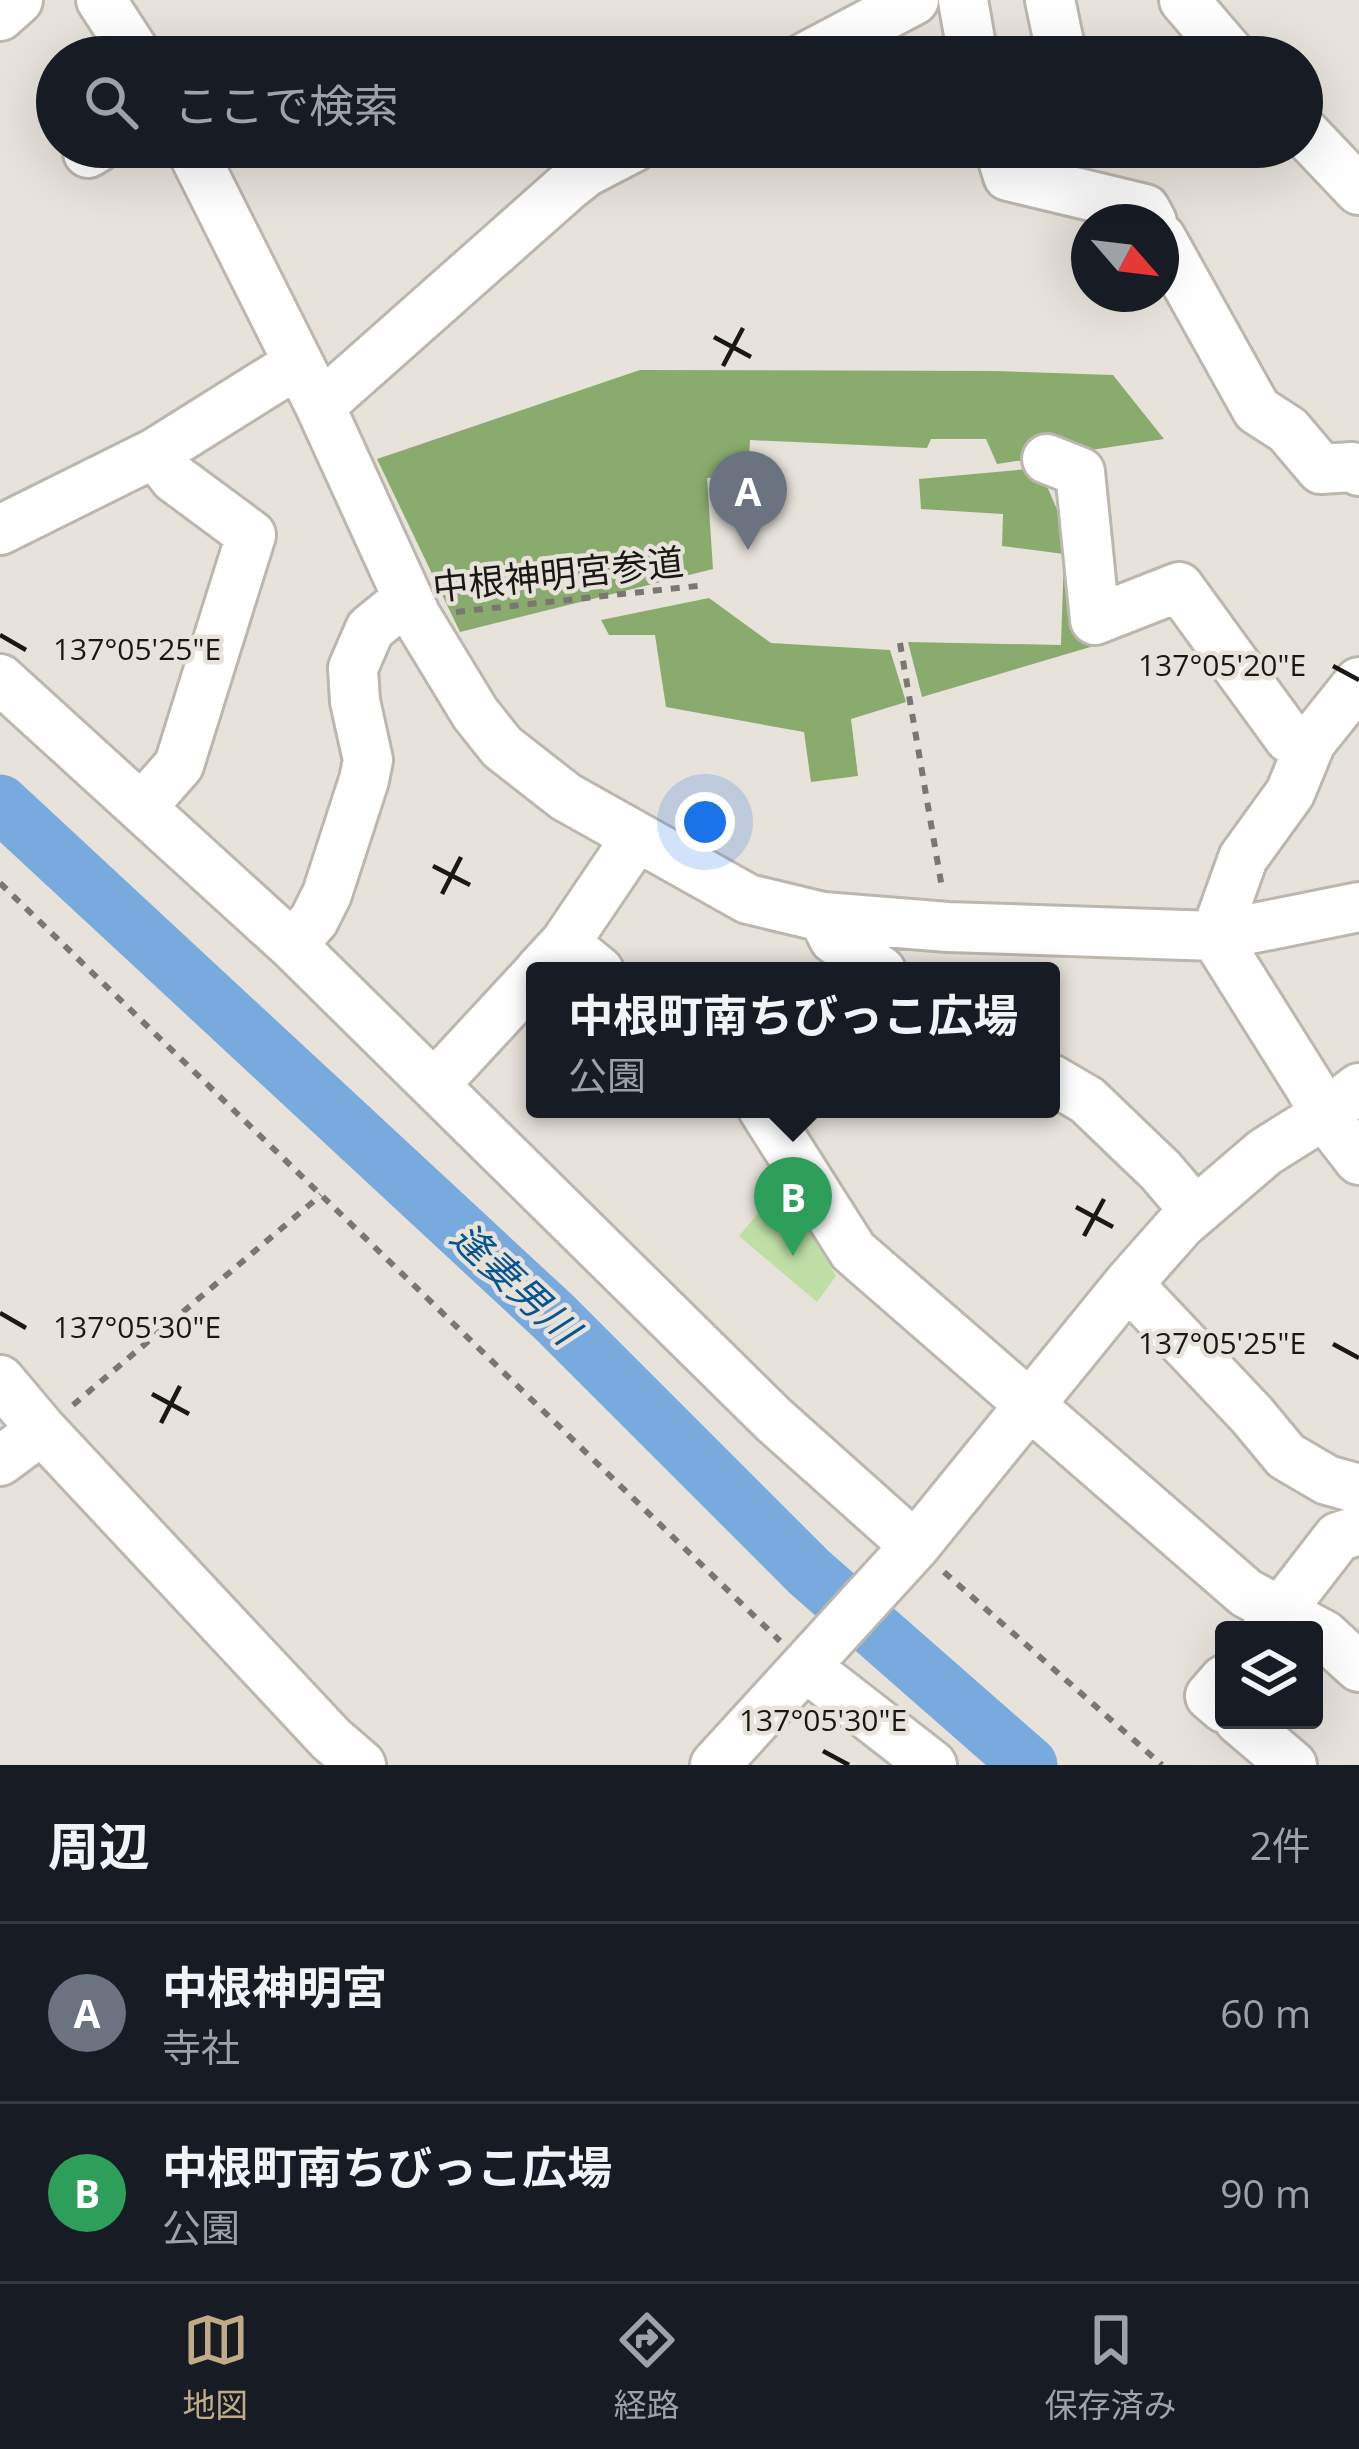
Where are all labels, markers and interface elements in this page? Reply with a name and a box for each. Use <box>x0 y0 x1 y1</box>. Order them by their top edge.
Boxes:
search box <box>36 36 1323 168</box>
icon: search <box>78 69 144 135</box>
text: ここで検索 <box>174 74 399 135</box>
north arrow <box>1071 204 1179 312</box>
pin: A <box>709 451 787 550</box>
street label: 中根神明宮参道 <box>430 536 686 612</box>
text: 137°05'25"E <box>53 628 221 669</box>
text: 137°05'20"E <box>1138 644 1306 685</box>
your location <box>675 792 735 852</box>
popup <box>526 962 1060 1118</box>
text: 中根町南ちびっこ広場 <box>568 984 1018 1045</box>
text: 公園 <box>568 1048 646 1101</box>
pin: B <box>754 1157 832 1256</box>
water label: 逢妻男川 <box>441 1209 594 1357</box>
text: 137°05'30"E <box>53 1306 221 1347</box>
text: 137°05'25"E <box>1138 1322 1306 1363</box>
map controls <box>1215 1621 1323 1729</box>
button: layers <box>1215 1621 1323 1729</box>
text: 137°05'30"E <box>739 1699 907 1740</box>
text: 周辺 <box>48 1810 150 1880</box>
text: 2件 <box>1250 1818 1311 1871</box>
text: 中根神明宮 <box>162 1956 387 2017</box>
text: A <box>74 1986 100 2039</box>
text: 60 m <box>1220 1986 1311 2039</box>
text: 寺社 <box>162 2020 240 2073</box>
text: 中根町南ちびっこ広場 <box>162 2136 612 2197</box>
text: B <box>74 2166 100 2219</box>
text: 90 m <box>1220 2166 1311 2219</box>
text: 公園 <box>162 2200 240 2253</box>
tab: 地図 <box>183 2307 249 2427</box>
tab: 経路 <box>614 2307 680 2427</box>
tab: 保存済み <box>1045 2307 1177 2427</box>

